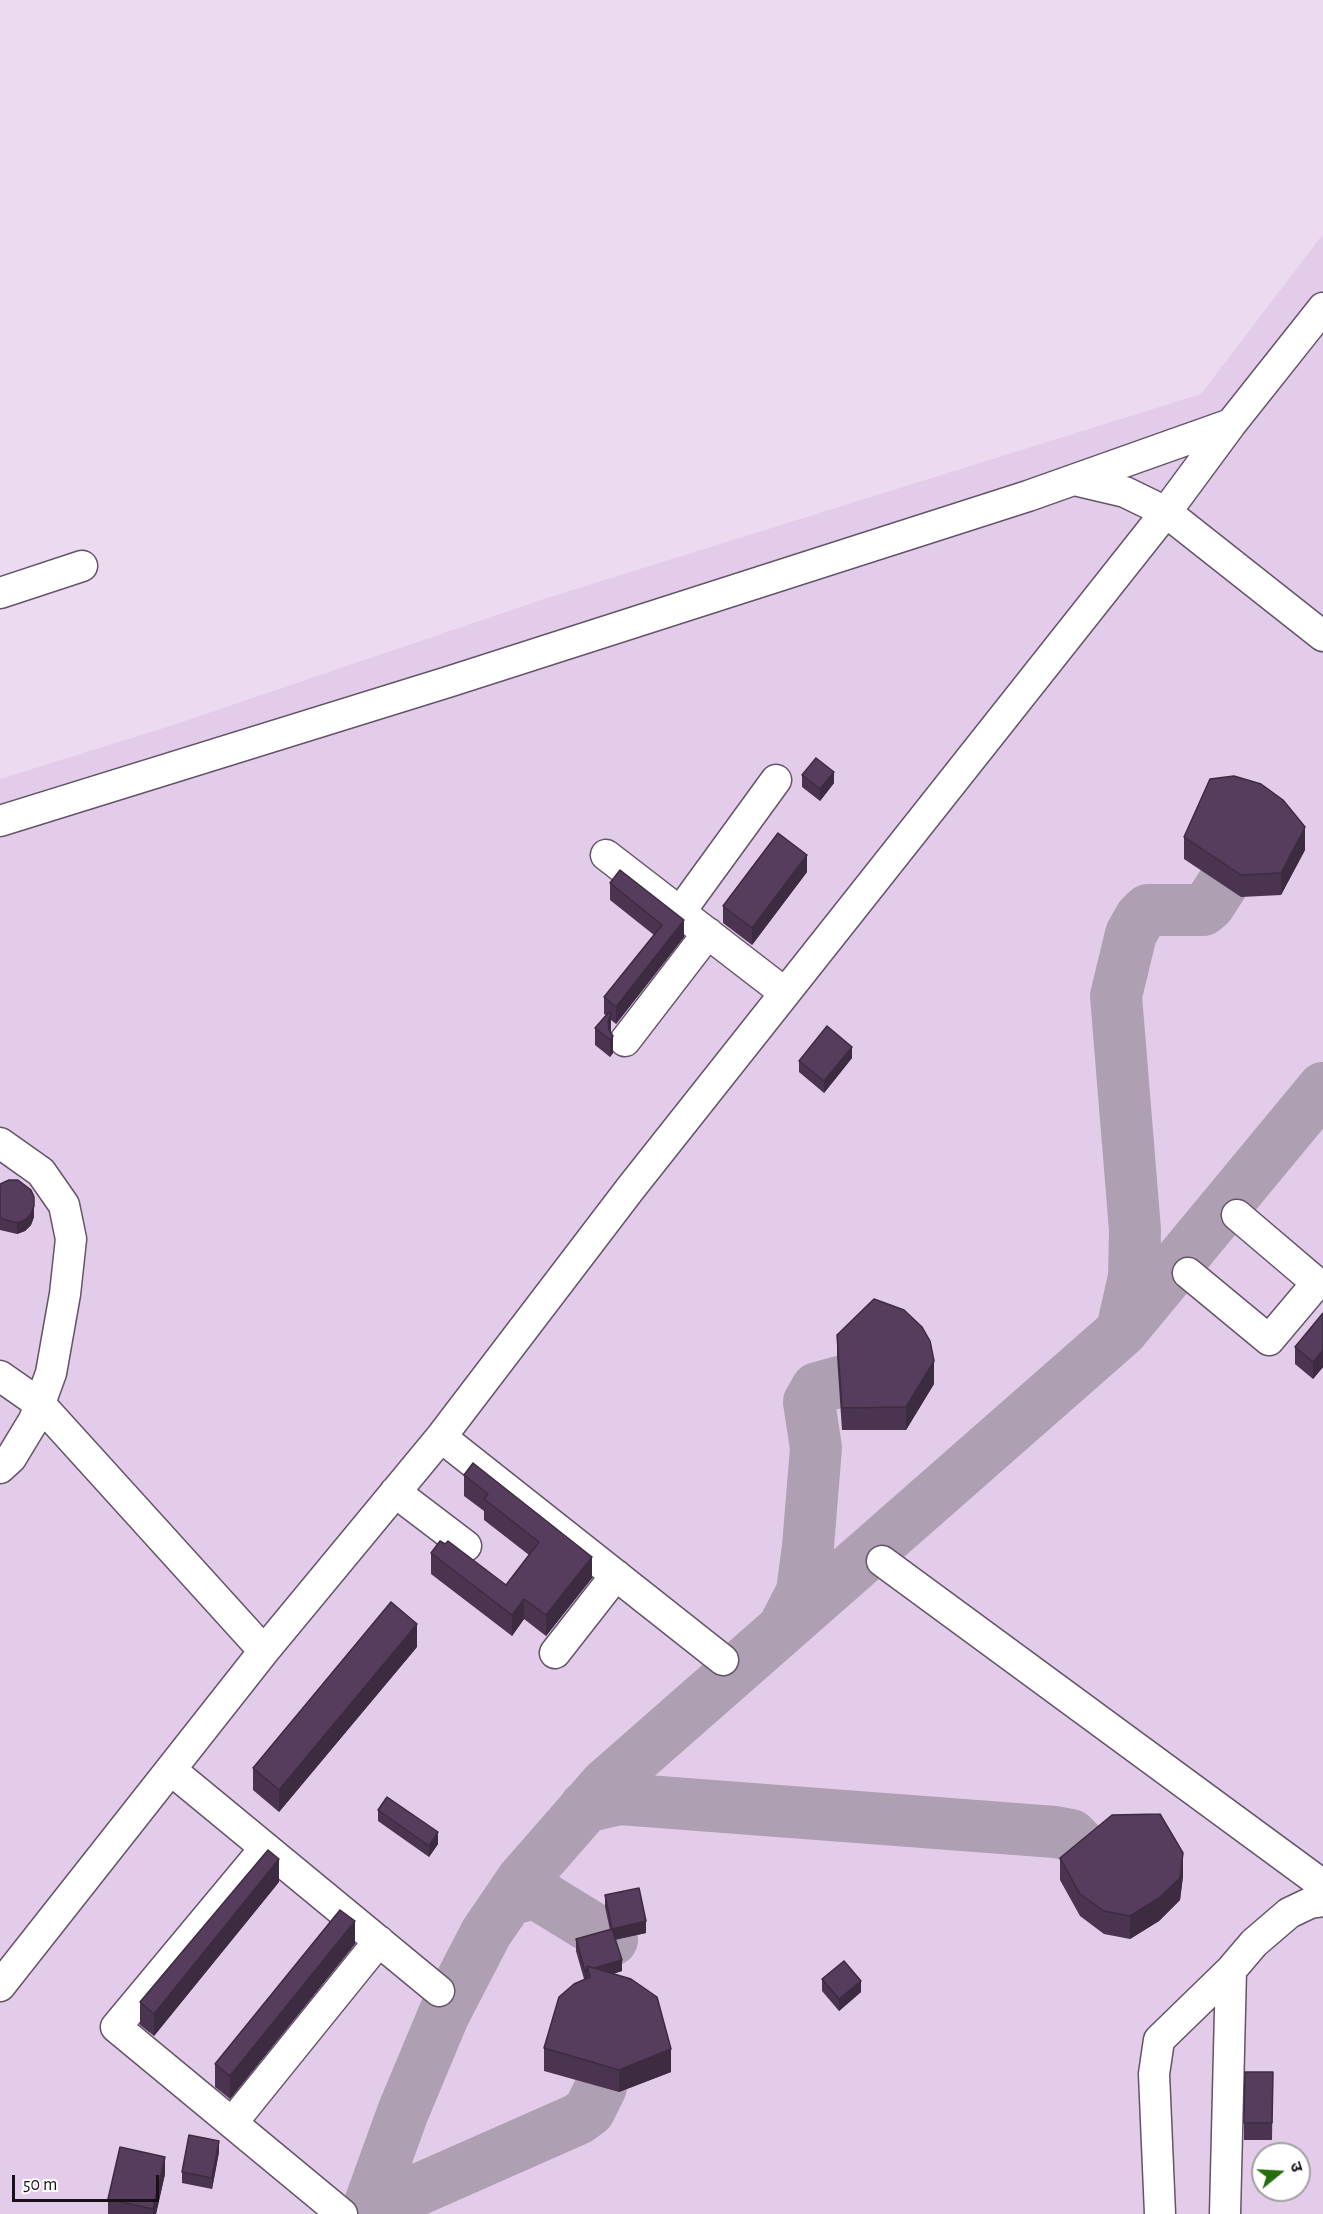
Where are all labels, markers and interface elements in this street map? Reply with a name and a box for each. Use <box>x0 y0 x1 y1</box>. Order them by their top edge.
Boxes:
north arrow <box>1251 2142 1311 2202</box>
text: उ <box>1287 2160 1305 2174</box>
scale bar <box>15 2163 162 2201</box>
text: 50 m <box>23 2176 57 2194</box>

